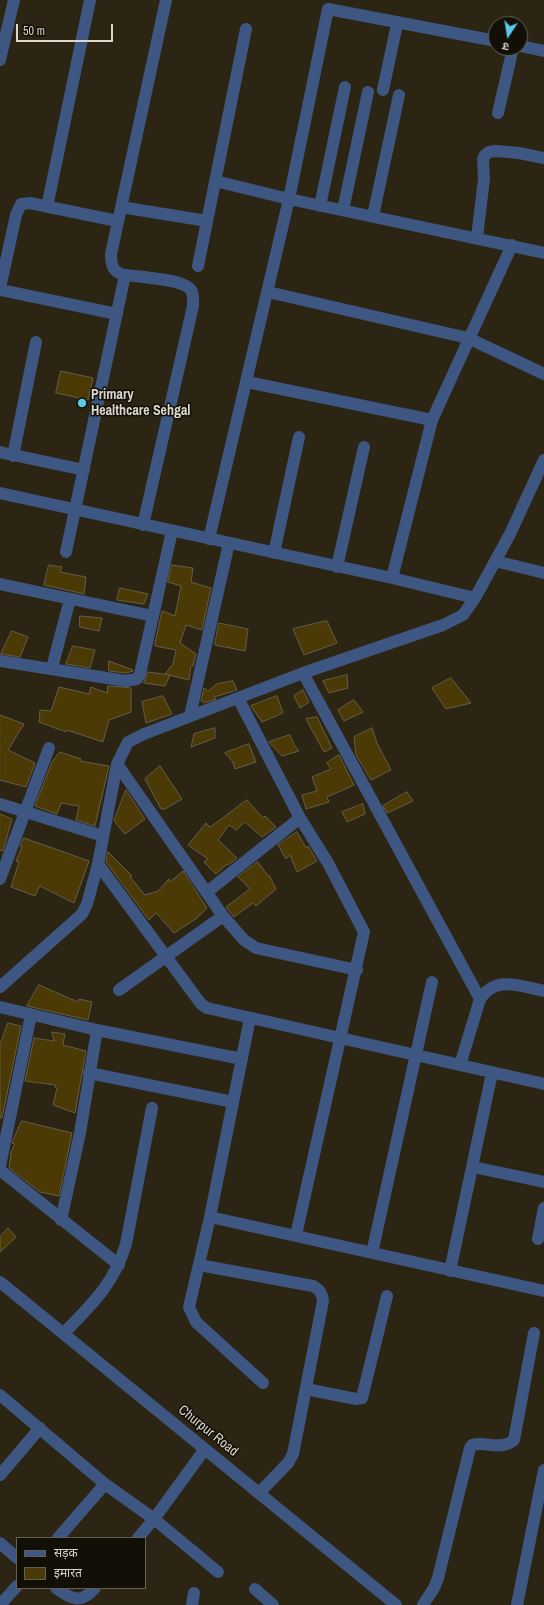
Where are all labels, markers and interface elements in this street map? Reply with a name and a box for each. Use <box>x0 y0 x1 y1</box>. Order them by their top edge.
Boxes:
scale bar <box>18 16 115 42</box>
north arrow <box>488 16 528 56</box>
text: 50 m <box>23 23 45 39</box>
text: उ <box>501 39 510 54</box>
place label: Primary Healthcare Sehgal <box>91 387 191 420</box>
marker: Primary Healthcare Sehgal <box>76 397 88 409</box>
street label: Churpur Road <box>175 1402 241 1460</box>
legend <box>16 1537 146 1589</box>
text: सड़क <box>54 1545 78 1561</box>
text: इमारत <box>54 1565 82 1581</box>

